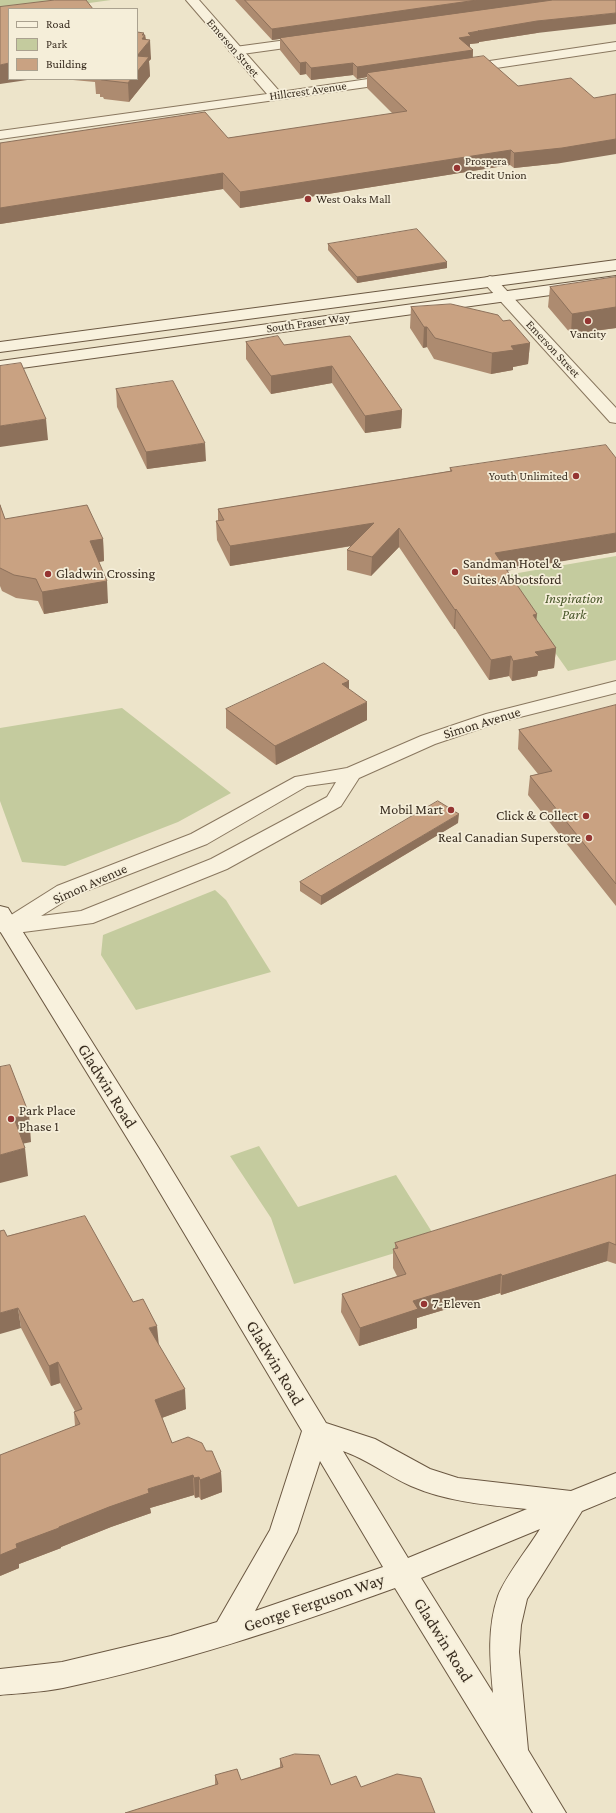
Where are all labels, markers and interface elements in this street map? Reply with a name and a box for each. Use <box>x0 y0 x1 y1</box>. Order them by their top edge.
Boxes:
legend <box>8 8 138 80</box>
street label: Emerson Street <box>204 16 262 80</box>
text: Road <box>46 17 70 31</box>
text: Park <box>46 37 67 51</box>
text: Building <box>46 57 87 71</box>
street label: Hillcrest Avenue <box>268 78 348 104</box>
place label: Prospera Credit Union <box>465 154 527 182</box>
marker: Prospera Credit Union <box>452 163 462 173</box>
place label: West Oaks Mall <box>316 192 391 206</box>
marker: West Oaks Mall <box>303 194 313 204</box>
street label: South Fraser Way <box>265 310 351 336</box>
marker: Vancity <box>583 316 593 326</box>
street label: Emerson Street <box>523 317 583 381</box>
place label: Vancity <box>570 327 606 341</box>
place label: Youth Unlimited <box>489 469 568 483</box>
marker: Youth Unlimited <box>571 471 581 481</box>
place label: Sandman Hotel & Suites Abbotsford <box>463 556 562 588</box>
place label: Gladwin Crossing <box>56 566 155 582</box>
marker: Sandman Hotel & Suites Abbotsford <box>450 567 460 577</box>
marker: Gladwin Crossing <box>43 569 53 579</box>
park label: Inspiration Park <box>545 591 603 624</box>
street label: Simon Avenue <box>441 703 523 743</box>
place label: Mobil Mart <box>380 802 443 818</box>
marker: Mobil Mart <box>446 805 456 815</box>
place label: Click & Collect <box>496 808 578 824</box>
marker: Click & Collect <box>581 811 591 821</box>
place label: Real Canadian Superstore <box>438 830 581 846</box>
marker: Real Canadian Superstore <box>584 833 594 843</box>
street label: Simon Avenue <box>50 860 130 908</box>
street label: Gladwin Road <box>73 1040 141 1132</box>
place label: Park Place Phase 1 <box>19 1103 76 1136</box>
marker: Park Place Phase 1 <box>6 1114 16 1124</box>
place label: 7-Eleven <box>432 1296 481 1312</box>
marker: 7-Eleven <box>419 1299 429 1309</box>
street label: Gladwin Road <box>242 1317 308 1409</box>
street label: George Ferguson Way <box>241 1569 387 1637</box>
street label: Gladwin Road <box>409 1594 477 1686</box>

